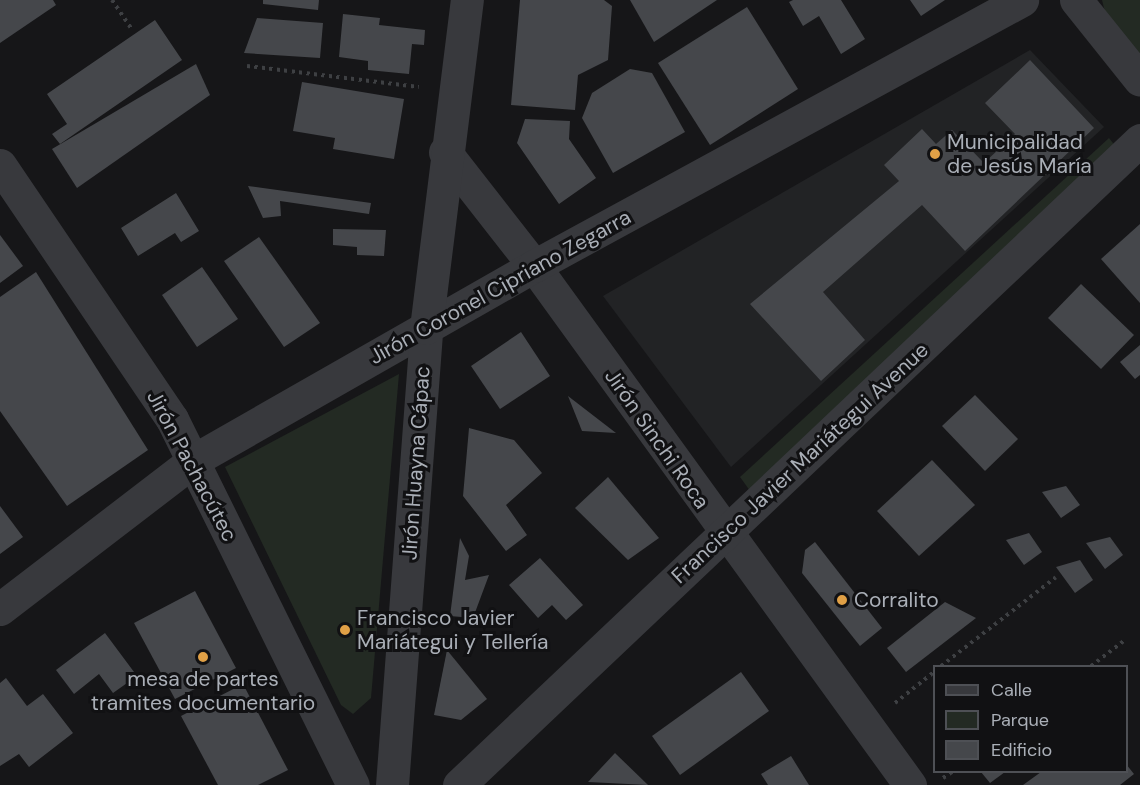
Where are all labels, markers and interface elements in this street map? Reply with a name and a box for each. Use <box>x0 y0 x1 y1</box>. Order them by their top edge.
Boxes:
place label: Municipalidad de Jesús María <box>947 129 1092 179</box>
marker: Municipalidad de Jesús María <box>928 147 942 161</box>
street label: Jirón Coronel Cipriano Zegarra <box>365 204 635 370</box>
street label: Francisco Javier Mariátegui Avenue <box>666 337 934 589</box>
street label: Jirón Sinchi Roca <box>599 364 715 514</box>
street label: Jirón Huayna Cápac <box>397 365 435 561</box>
street label: Jirón Pachacútec <box>142 386 242 546</box>
place label: Corralito <box>854 587 939 613</box>
marker: Corralito <box>835 593 849 607</box>
place label: Francisco Javier Mariátegui y Tellería <box>357 605 548 655</box>
marker: Francisco Javier Mariátegui y Tellería <box>338 623 352 637</box>
marker: mesa de partes tramites documentario <box>196 650 210 664</box>
legend <box>933 665 1128 773</box>
place label: mesa de partes tramites documentario <box>91 666 315 716</box>
text: Calle <box>991 678 1032 702</box>
text: Parque <box>991 708 1049 732</box>
text: Edificio <box>991 738 1052 762</box>

